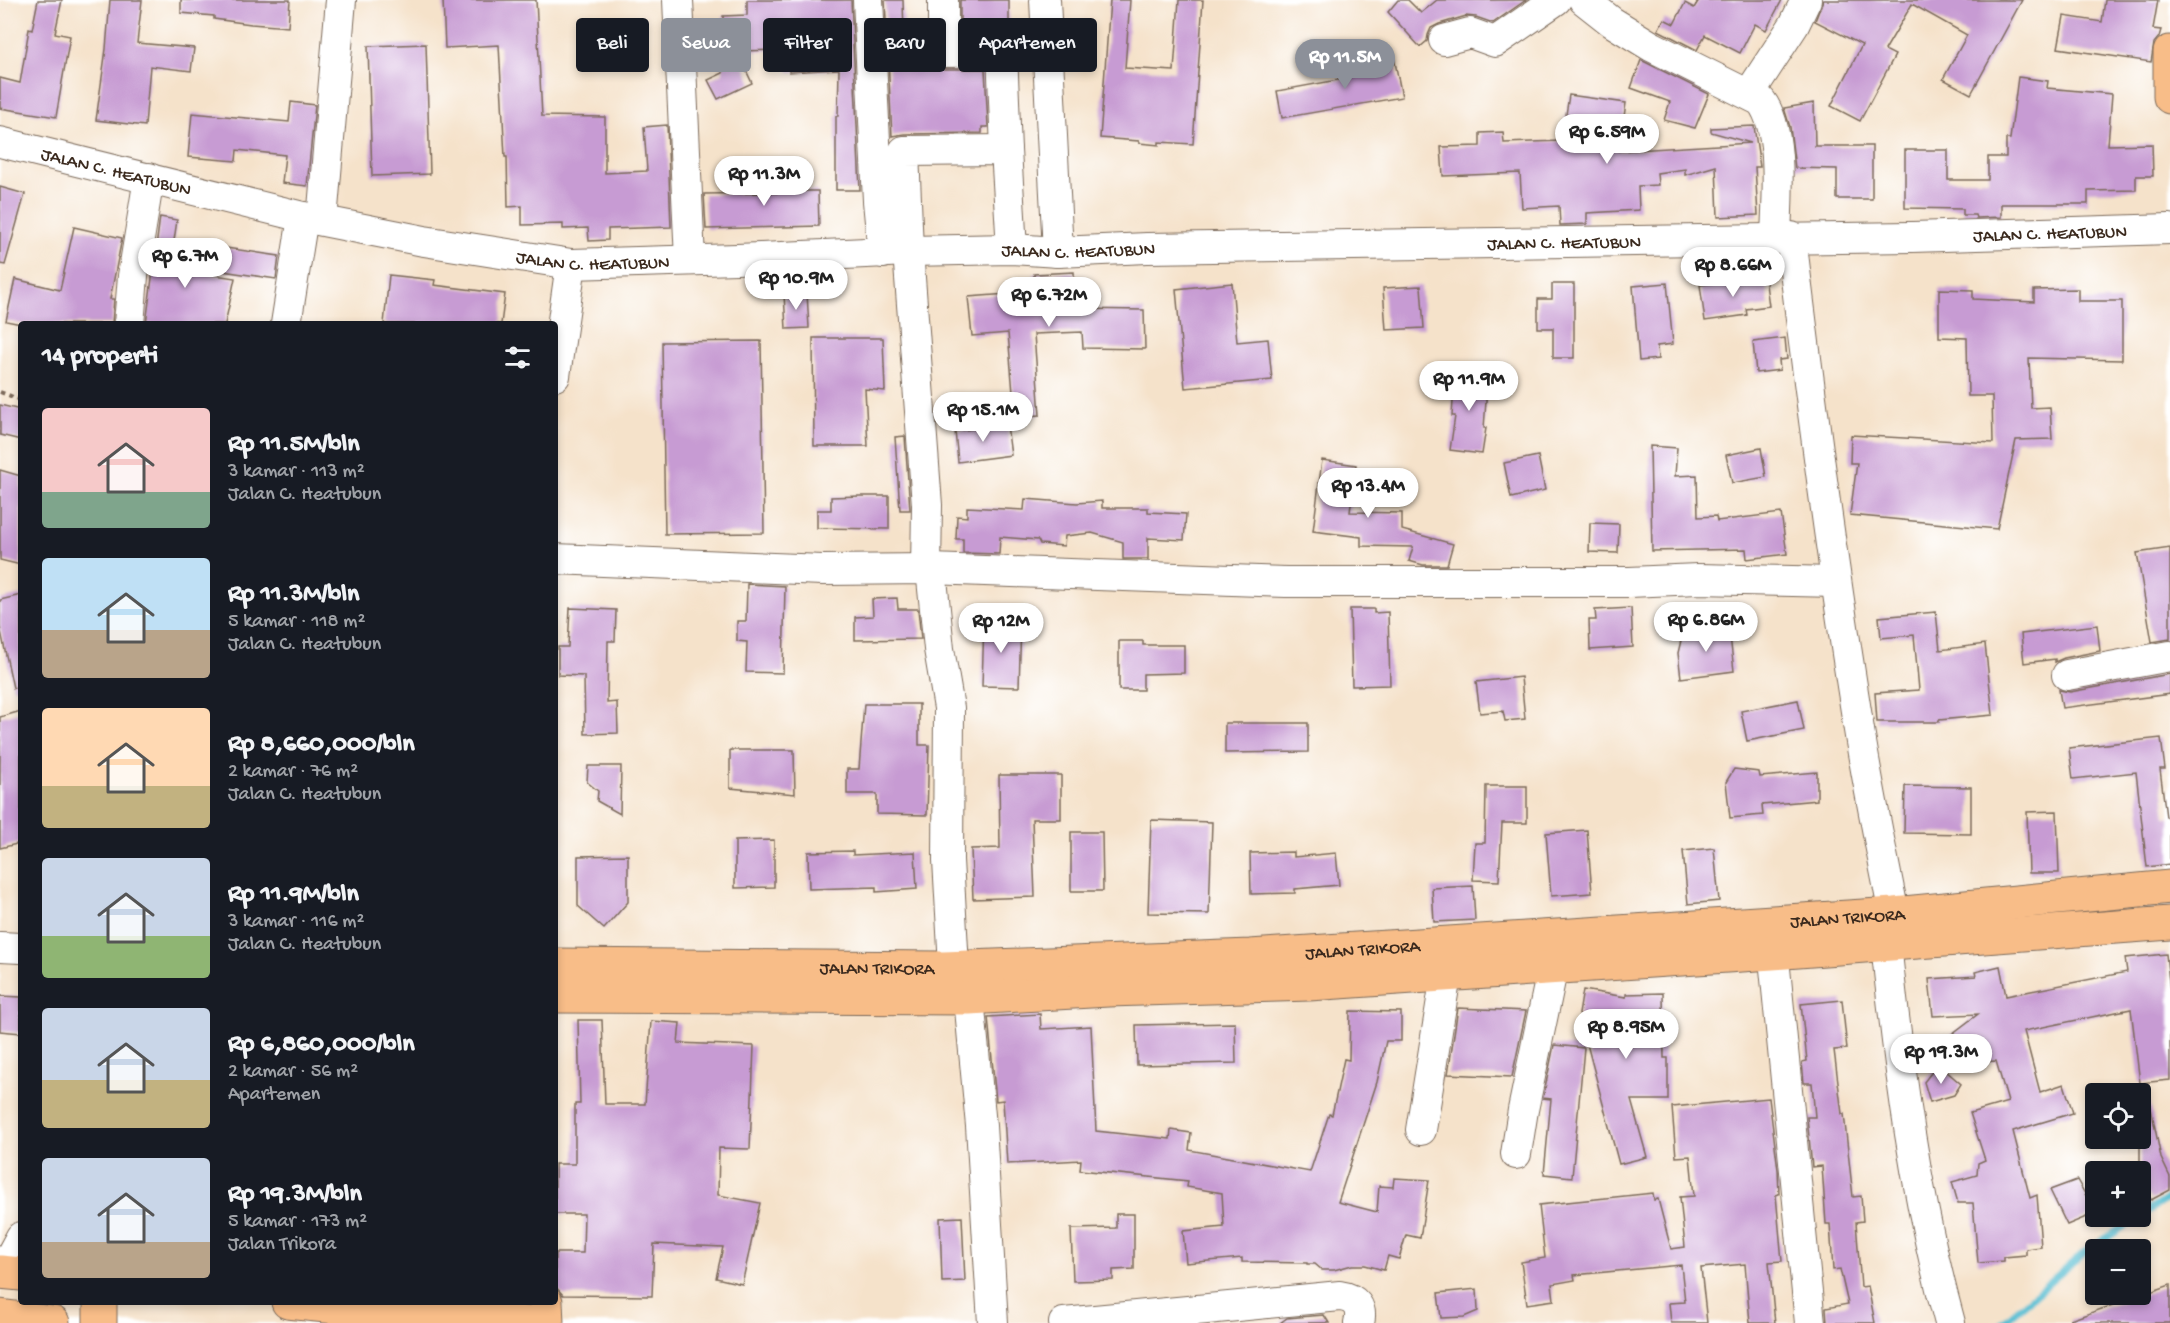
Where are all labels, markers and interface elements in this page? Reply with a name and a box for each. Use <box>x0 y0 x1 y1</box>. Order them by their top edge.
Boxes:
chip: Beli <box>576 18 649 72</box>
chip: Sewa <box>661 18 751 72</box>
chip: Filter <box>763 18 852 72</box>
chip: Baru <box>864 18 946 72</box>
chip: Apartemen <box>958 18 1097 72</box>
pin: Rp 11.5M <box>1283 39 1407 90</box>
text: Rp 11.5M <box>1309 47 1381 70</box>
pin: Rp 6.59M <box>1545 114 1669 165</box>
text: Rp 6.59M <box>1569 122 1645 145</box>
street label: JALAN C. HEATUBUN <box>39 145 193 202</box>
pin: Rp 11.3M <box>702 156 826 207</box>
text: Rp 11.3M <box>728 164 800 187</box>
street label: JALAN C. HEATUBUN <box>1973 222 2127 248</box>
street label: JALAN C. HEATUBUN <box>1487 233 1641 256</box>
pin: Rp 6.7M <box>130 238 240 289</box>
street label: JALAN C. HEATUBUN <box>1001 240 1155 265</box>
text: Rp 6.7M <box>152 246 218 269</box>
pin: Rp 8.66M <box>1671 247 1795 298</box>
street label: JALAN C. HEATUBUN <box>514 248 670 277</box>
text: Rp 8.66M <box>1695 255 1771 278</box>
pin: Rp 10.9M <box>734 260 858 311</box>
text: Rp 10.9M <box>759 268 833 291</box>
pin: Rp 6.72M <box>987 277 1111 328</box>
text: Rp 6.72M <box>1011 285 1087 308</box>
icon: filters <box>501 341 534 374</box>
text: 14 properti <box>42 342 158 373</box>
pin: Rp 11.9M <box>1407 361 1531 412</box>
text: Rp 11.9M <box>1433 369 1505 392</box>
pin: Rp 15.1M <box>921 392 1045 443</box>
text: Rp 15.1M <box>947 400 1019 423</box>
text: Rp 11.5M/bln <box>228 430 360 461</box>
icon: home <box>90 432 162 504</box>
text: 3 kamar · 113 m² <box>228 461 365 484</box>
pin: Rp 13.4M <box>1306 468 1430 519</box>
text: Rp 13.4M <box>1331 476 1405 499</box>
text: Jalan C. Heatubun <box>228 484 381 507</box>
text: Rp 11.3M/bln <box>228 580 359 611</box>
icon: home <box>90 582 162 654</box>
pin: Rp 6.86M <box>1644 602 1768 653</box>
pin: Rp 12M <box>952 603 1050 654</box>
text: Rp 6.86M <box>1668 610 1744 633</box>
text: 5 kamar · 118 m² <box>228 611 365 634</box>
text: Rp 12M <box>973 611 1029 634</box>
text: Jalan C. Heatubun <box>228 634 381 657</box>
text: Rp 8,660,000/bln <box>228 730 415 761</box>
icon: home <box>90 732 162 804</box>
text: 2 kamar · 76 m² <box>228 761 358 784</box>
text: Jalan C. Heatubun <box>228 784 381 807</box>
text: Rp 11.9M/bln <box>228 880 359 911</box>
icon: home <box>90 882 162 954</box>
street label: JALAN TRIKORA <box>1790 905 1907 934</box>
text: 3 kamar · 116 m² <box>228 911 364 934</box>
text: Jalan C. Heatubun <box>228 934 381 957</box>
street label: JALAN TRIKORA <box>1305 937 1422 965</box>
street label: JALAN TRIKORA <box>819 959 936 981</box>
pin: Rp 8.95M <box>1564 1009 1688 1060</box>
text: Rp 8.95M <box>1588 1017 1664 1040</box>
text: Rp 6,860,000/bln <box>228 1030 415 1061</box>
icon: home <box>90 1032 162 1104</box>
pin: Rp 19.3M <box>1879 1034 2003 1085</box>
text: Rp 19.3M <box>1904 1042 1978 1065</box>
text: 2 kamar · 56 m² <box>228 1061 358 1084</box>
map controls <box>2085 1083 2151 1305</box>
button: locate <box>2085 1083 2151 1149</box>
text: Apartemen <box>228 1084 320 1107</box>
button: + <box>2085 1161 2151 1227</box>
text: Rp 19.3M/bln <box>228 1180 362 1211</box>
icon: home <box>90 1182 162 1254</box>
text: 5 kamar · 173 m² <box>228 1211 367 1234</box>
text: Jalan Trikora <box>228 1234 336 1257</box>
button: − <box>2085 1239 2151 1305</box>

